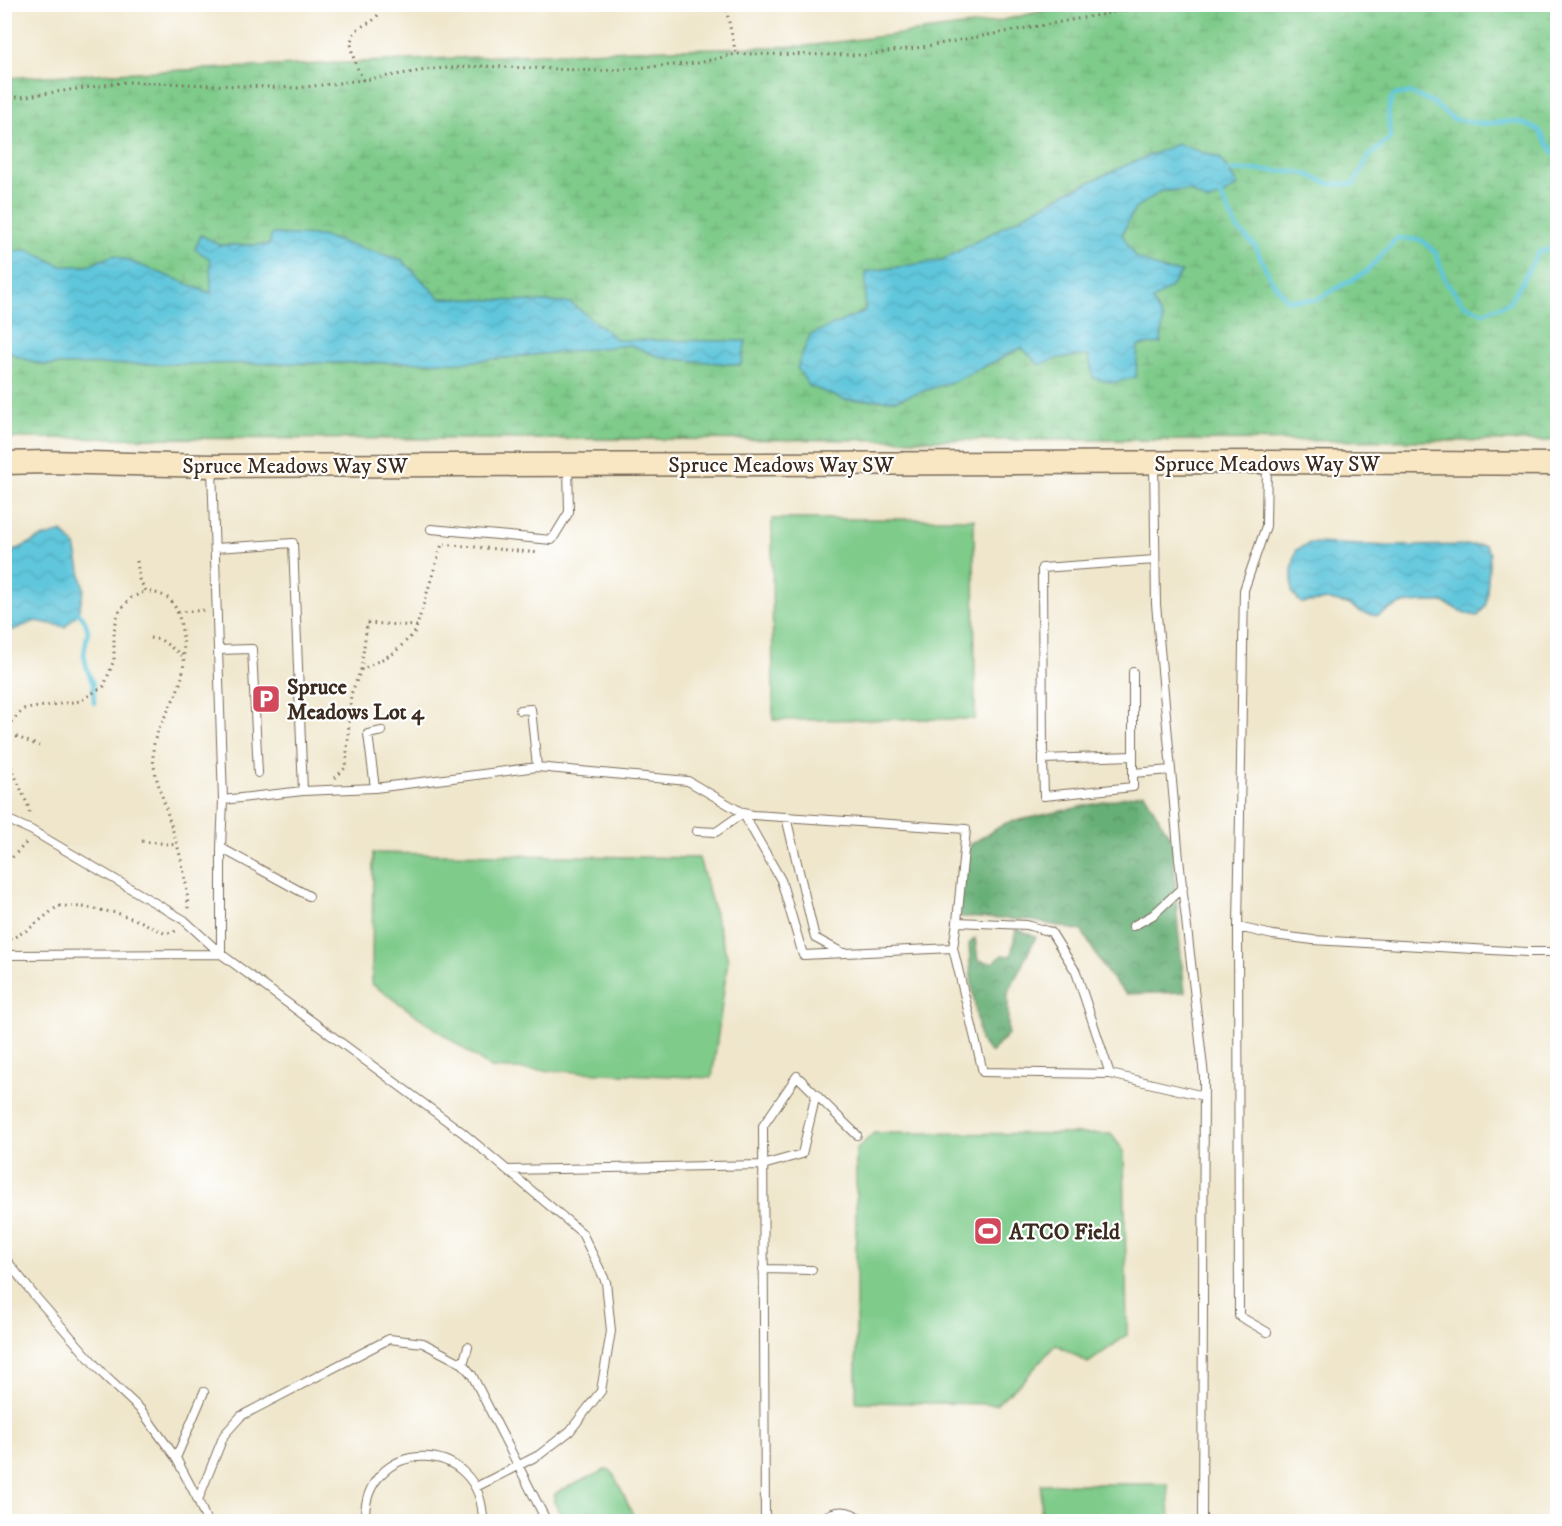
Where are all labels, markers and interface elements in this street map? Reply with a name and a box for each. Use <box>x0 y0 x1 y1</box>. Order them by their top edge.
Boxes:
street label: Spruce Meadows Way SW <box>1154 451 1381 478</box>
street label: Spruce Meadows Way SW <box>668 452 895 479</box>
street label: Spruce Meadows Way SW <box>182 453 409 480</box>
place label: Spruce Meadows Lot 4 <box>287 674 425 726</box>
parking icon: Spruce Meadows Lot 4 <box>250 683 282 715</box>
sports icon: ATCO Field <box>972 1215 1004 1247</box>
place label: ATCO Field <box>1008 1219 1121 1246</box>

